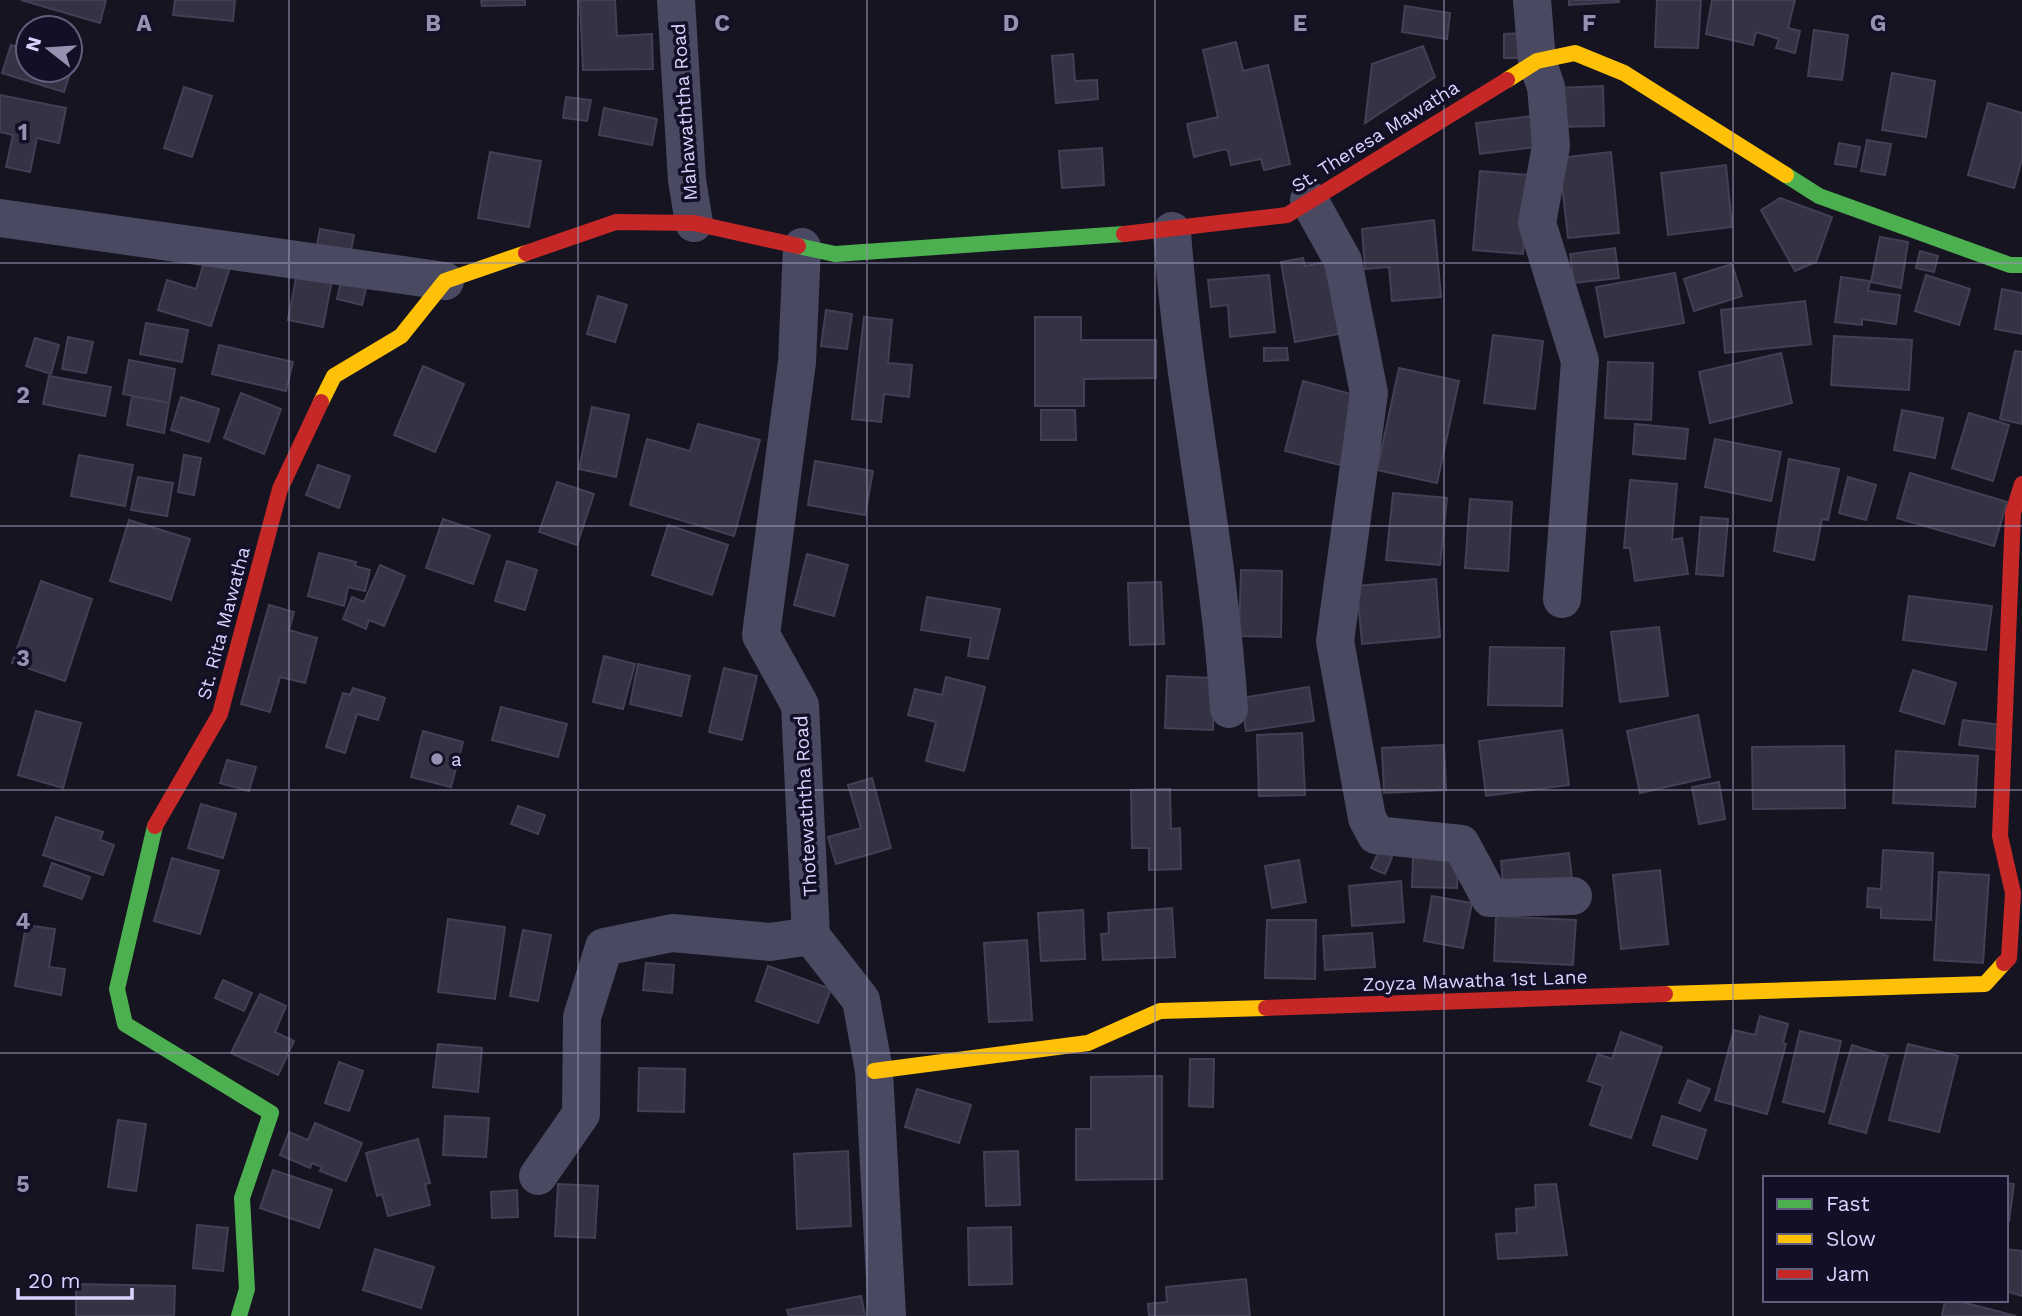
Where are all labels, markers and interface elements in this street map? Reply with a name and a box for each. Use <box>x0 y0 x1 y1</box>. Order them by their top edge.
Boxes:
text: A <box>136 10 152 37</box>
text: B <box>425 10 441 37</box>
text: C <box>714 10 730 37</box>
text: D <box>1003 10 1019 37</box>
text: E <box>1293 10 1307 37</box>
text: F <box>1582 10 1596 37</box>
text: G <box>1870 10 1886 37</box>
north arrow <box>14 14 84 84</box>
street label: Mahawaththa Road <box>667 23 702 201</box>
text: N <box>20 34 46 54</box>
street label: St. Theresa Mawatha <box>1287 75 1464 197</box>
text: 1 <box>18 119 28 146</box>
text: 2 <box>16 382 30 409</box>
street label: St. Rita Mawatha <box>192 544 255 702</box>
text: 3 <box>16 645 30 672</box>
street label: Thotewaththa Road <box>789 715 822 897</box>
place label: a <box>451 748 462 771</box>
marker: a <box>429 751 445 767</box>
text: 4 <box>16 908 31 935</box>
street label: Zoyza Mawatha 1st Lane <box>1362 965 1588 996</box>
text: 5 <box>16 1171 30 1198</box>
legend <box>1763 1176 2008 1302</box>
text: Fast <box>1826 1191 1870 1216</box>
text: Slow <box>1826 1226 1876 1251</box>
scale bar <box>18 1256 131 1300</box>
text: Jam <box>1826 1261 1869 1286</box>
text: 20 m <box>28 1268 80 1293</box>

